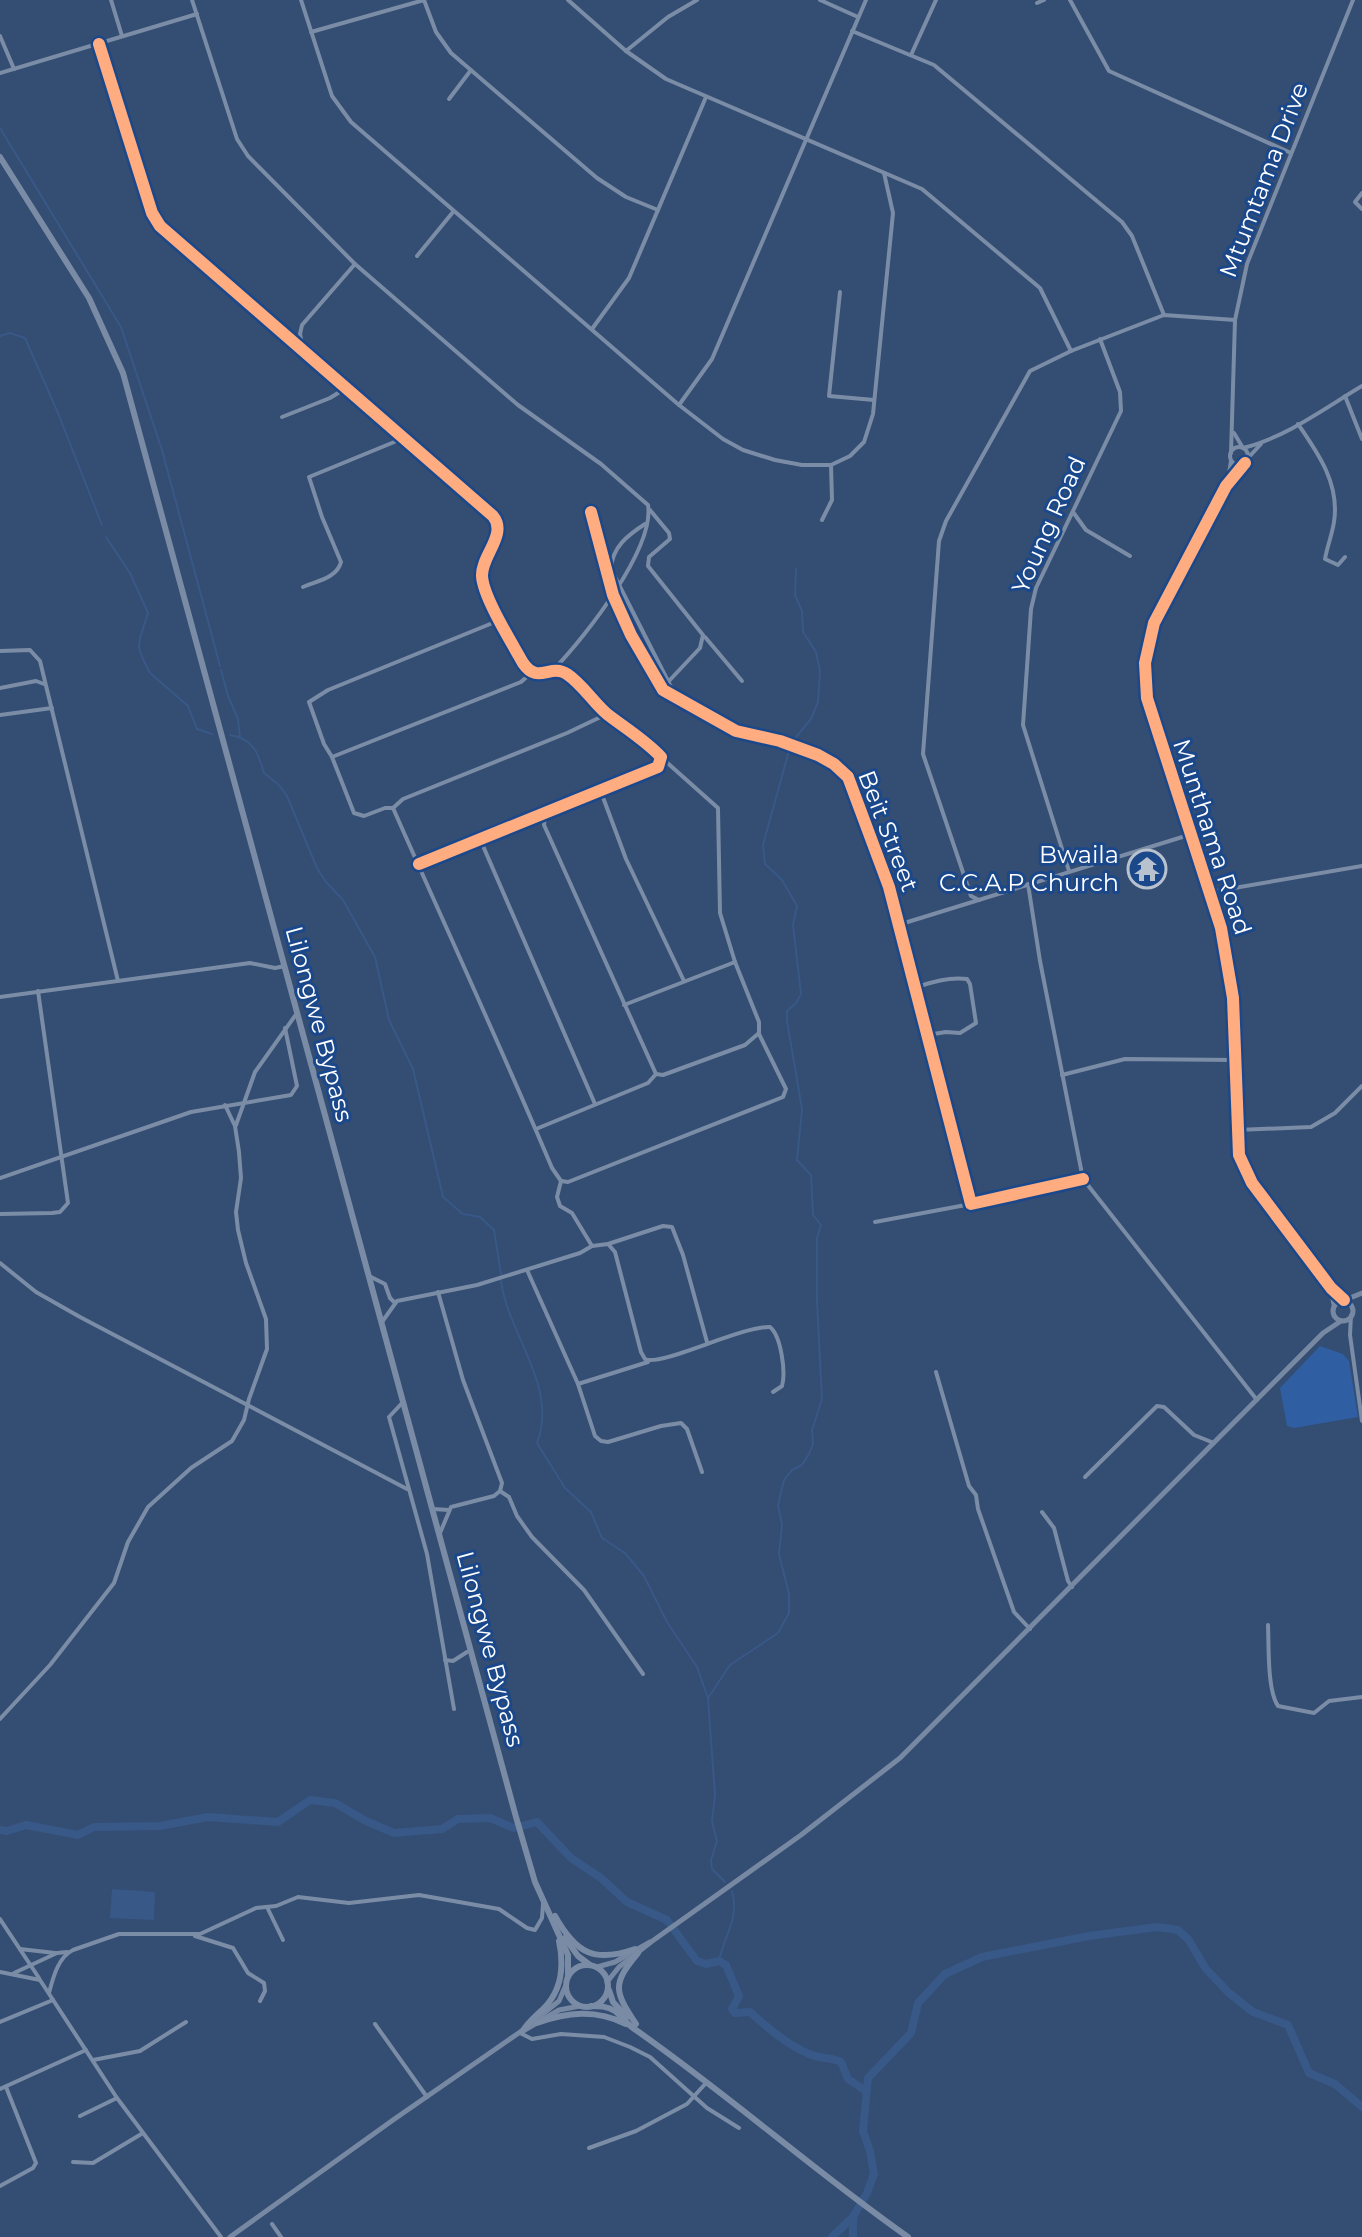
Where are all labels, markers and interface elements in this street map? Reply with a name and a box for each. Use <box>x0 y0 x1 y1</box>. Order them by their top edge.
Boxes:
street label: Mtumtama Drive <box>1213 78 1314 281</box>
street label: Young Road <box>1005 452 1092 598</box>
street label: Munthama Road <box>1167 735 1258 938</box>
street label: Beit Street <box>852 766 925 896</box>
place label: Bwaila C.C.A.P Church <box>939 840 1119 897</box>
temple icon: Bwaila C.C.A.P Church <box>1126 848 1168 890</box>
street label: Lilongwe Bypass <box>279 923 360 1125</box>
street label: Lilongwe Bypass <box>450 1548 531 1750</box>

